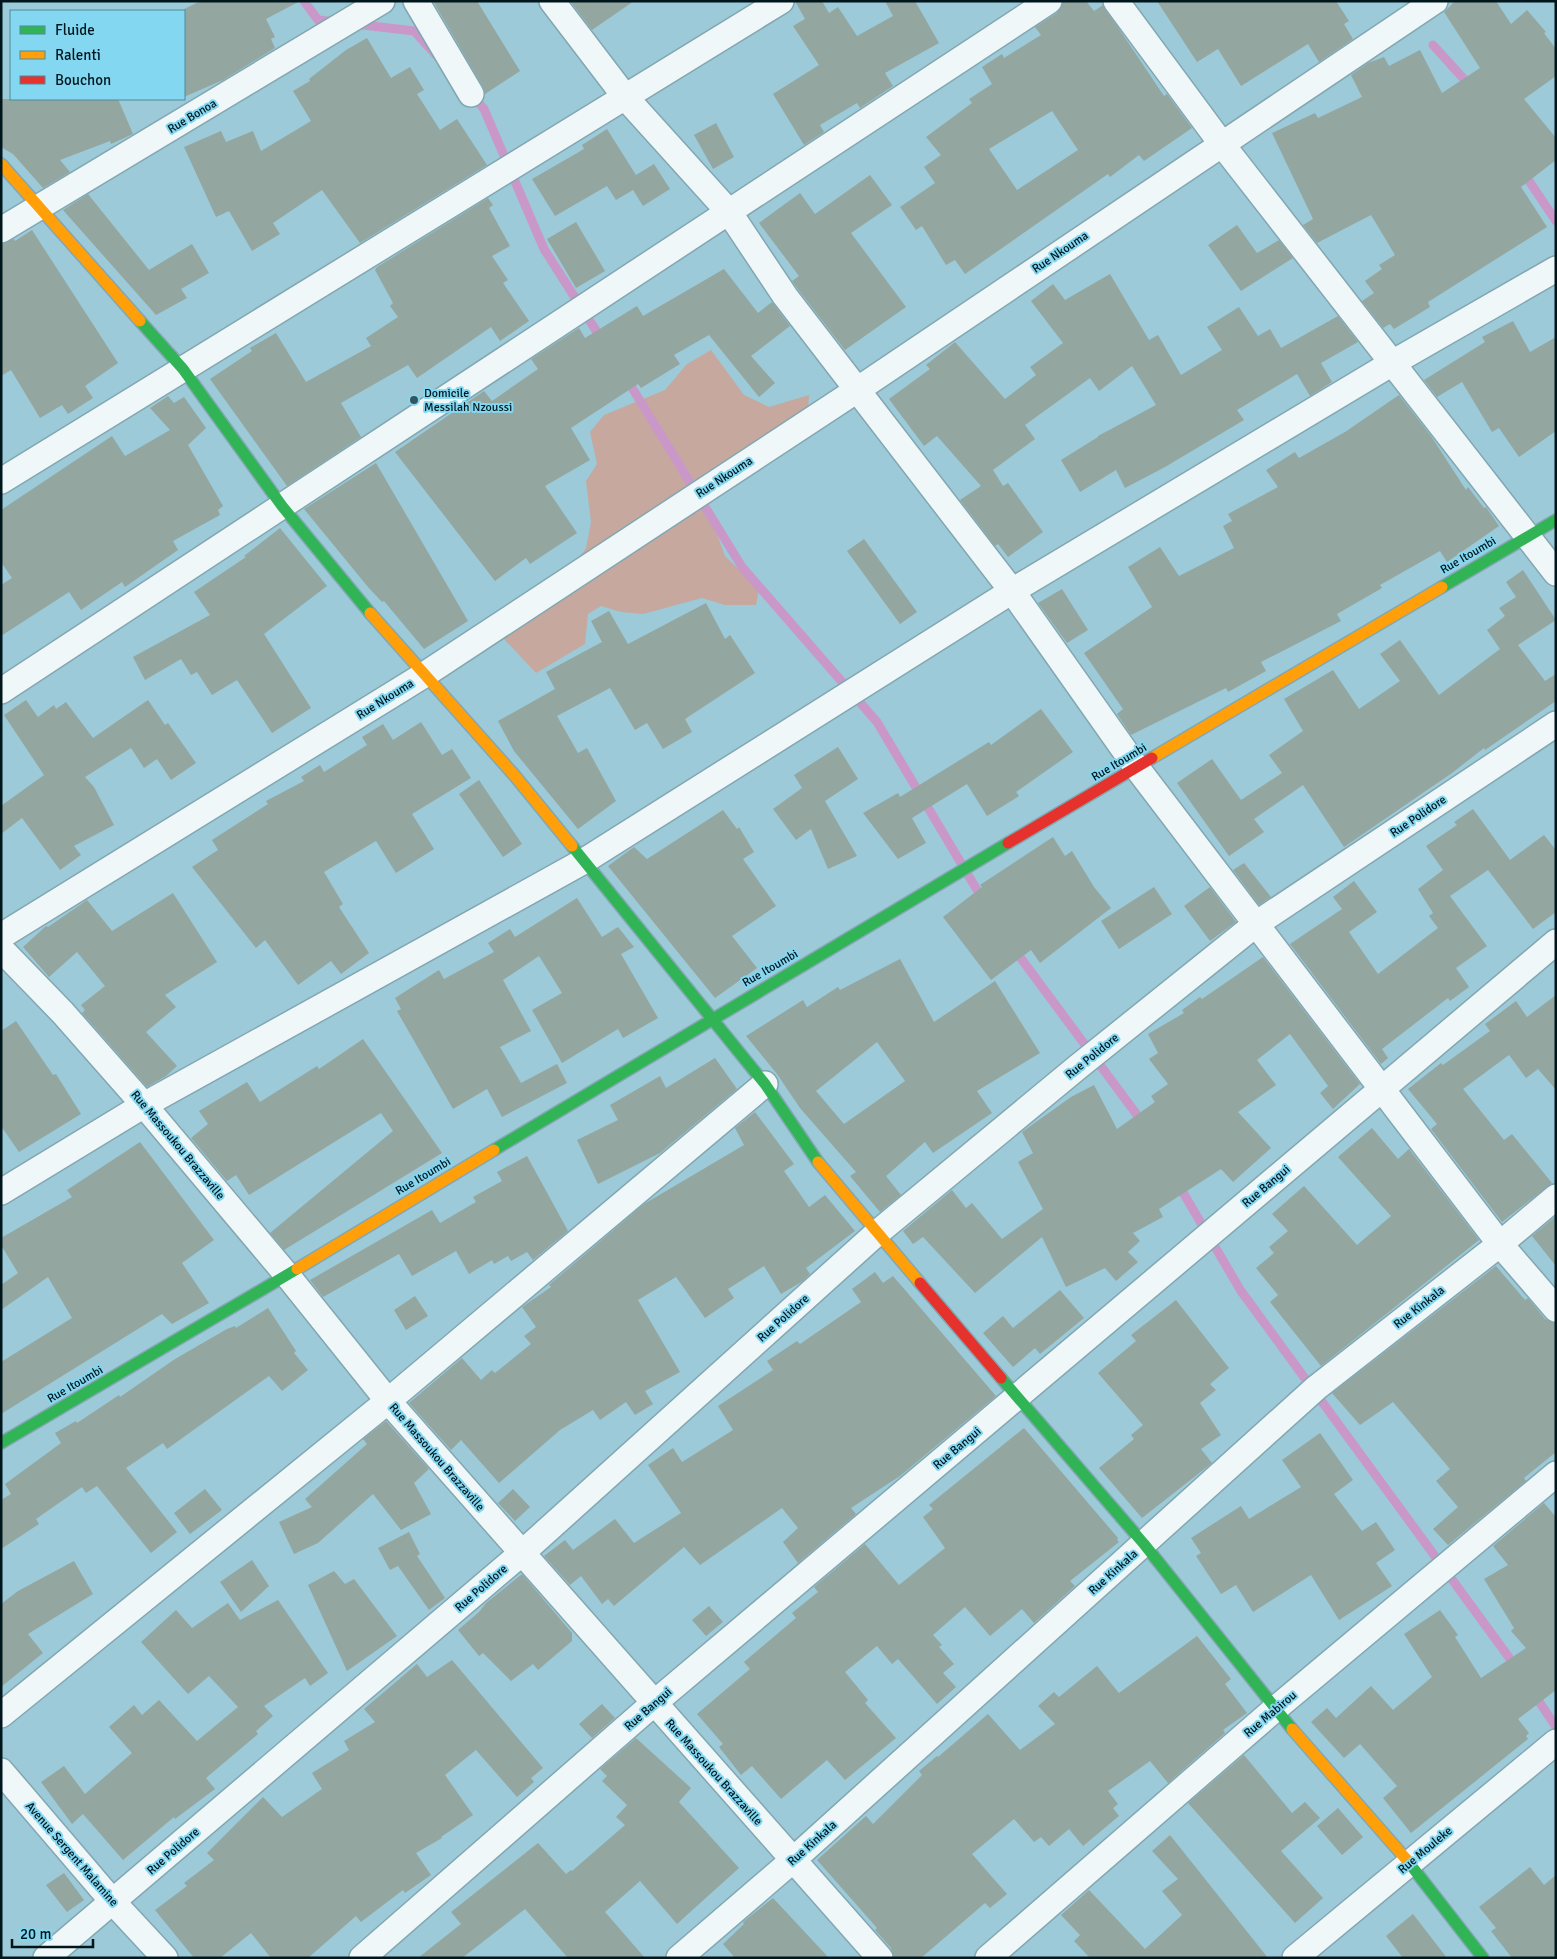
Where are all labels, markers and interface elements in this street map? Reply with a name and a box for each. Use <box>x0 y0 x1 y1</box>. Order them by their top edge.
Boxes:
legend <box>10 10 185 100</box>
text: Fluide <box>55 21 95 39</box>
text: Ralenti <box>55 46 101 64</box>
text: Bouchon <box>55 71 111 89</box>
street label: Rue Bonoa <box>165 96 219 137</box>
street label: Rue Nkouma <box>1029 228 1091 277</box>
place label: Domicile Messilah Nzoussi <box>424 386 512 415</box>
marker: Domicile Messilah Nzoussi <box>408 394 420 406</box>
street label: Rue Nkouma <box>693 454 755 501</box>
street label: Rue Itoumbi <box>1438 534 1499 577</box>
street label: Rue Nkouma <box>354 676 417 723</box>
street label: Rue Itoumbi <box>1089 740 1150 785</box>
street label: Rue Polidore <box>1387 792 1449 841</box>
street label: Rue Itoumbi <box>740 947 801 990</box>
street label: Rue Polidore <box>1063 1030 1122 1082</box>
street label: Rue Massoukou Brazzaville <box>128 1088 228 1203</box>
street label: Rue Itoumbi <box>393 1154 454 1199</box>
street label: Rue Bangui <box>1239 1162 1293 1211</box>
street label: Rue Kinkala <box>1391 1283 1448 1332</box>
street label: Rue Polidore <box>754 1291 812 1345</box>
street label: Rue Itoumbi <box>45 1363 106 1406</box>
street label: Rue Massoukou Brazzaville <box>386 1400 488 1514</box>
street label: Rue Bangui <box>930 1424 984 1473</box>
street label: Rue Kinkala <box>1086 1546 1141 1598</box>
street label: Rue Polidore <box>452 1562 511 1615</box>
street label: Rue Bangui <box>621 1685 675 1734</box>
street label: Rue Mabirou <box>1241 1688 1300 1741</box>
street label: Rue Massoukou Brazzaville <box>662 1716 765 1829</box>
street label: Avenue Sergent Malamine <box>22 1799 121 1910</box>
street label: Rue Kinkala <box>785 1817 840 1869</box>
street label: Rue Mouleke <box>1395 1823 1455 1877</box>
street label: Rue Polidore <box>144 1825 203 1878</box>
scale bar <box>12 1916 94 1948</box>
text: 20 m <box>20 1925 51 1943</box>

